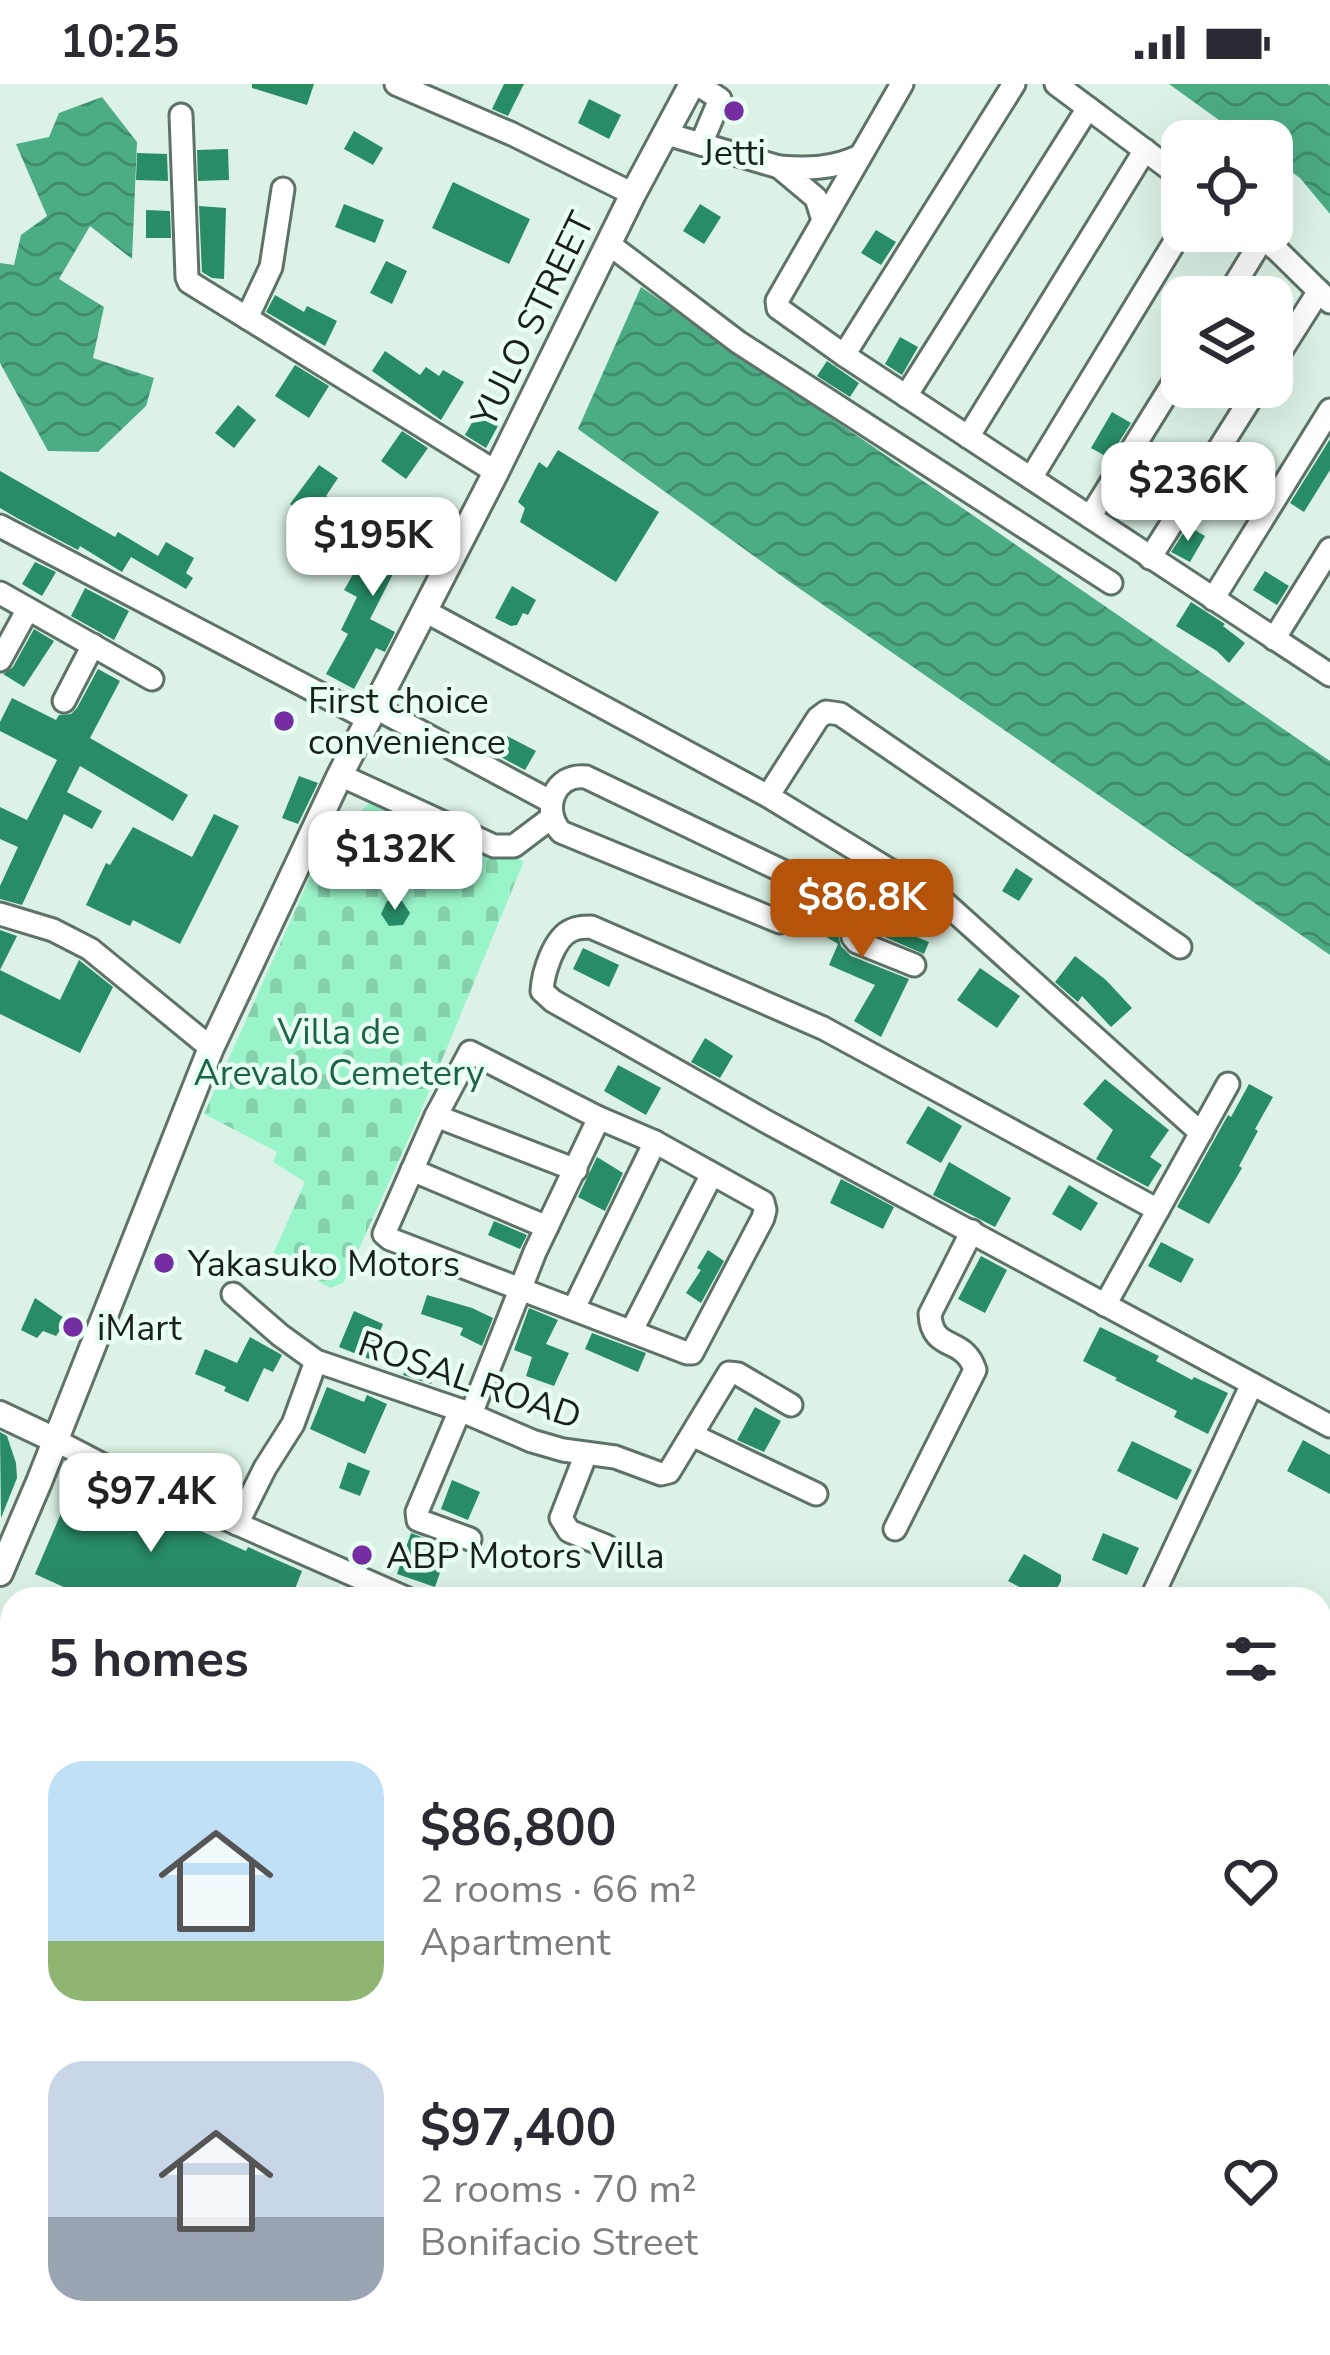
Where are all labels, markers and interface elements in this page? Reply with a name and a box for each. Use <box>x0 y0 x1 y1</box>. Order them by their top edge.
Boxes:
text: 10:25 <box>60 12 179 73</box>
marker: Jetti <box>721 98 747 124</box>
map controls <box>1161 120 1293 408</box>
button: locate <box>1161 120 1293 252</box>
place label: Jetti <box>701 129 766 178</box>
street label: YULO STREET <box>460 204 607 436</box>
button: layers <box>1161 276 1293 408</box>
pin: $236K <box>1104 442 1272 544</box>
text: $236K <box>1128 454 1248 507</box>
pin: $195K <box>289 497 457 599</box>
text: $195K <box>313 509 433 562</box>
place label: First choice convenience <box>308 677 506 767</box>
marker: First choice convenience <box>271 708 297 734</box>
pin: $132K <box>311 811 479 913</box>
text: $132K <box>335 823 455 876</box>
pin: $86.8K <box>764 859 960 961</box>
text: $86.8K <box>797 871 927 924</box>
park label: Villa de Arevalo Cemetery <box>194 1008 485 1098</box>
place label: Yakasuko Motors <box>187 1240 460 1289</box>
marker: Yakasuko Motors <box>151 1250 177 1276</box>
place label: iMart <box>97 1304 182 1353</box>
marker: iMart <box>60 1314 86 1340</box>
street label: ROSAL ROAD <box>352 1319 587 1441</box>
pin: $97.4K <box>53 1453 249 1555</box>
text: $97.4K <box>86 1465 216 1518</box>
place label: ABP Motors Villa <box>386 1532 665 1581</box>
marker: ABP Motors Villa <box>349 1542 375 1568</box>
text: 5 homes <box>48 1624 249 1694</box>
icon: filters <box>1218 1626 1284 1692</box>
text: $86,800 <box>420 1793 616 1863</box>
icon: home <box>144 1809 288 1953</box>
icon: heart <box>1218 1848 1284 1914</box>
text: 2 rooms · 66 m² <box>420 1863 697 1916</box>
text: Apartment <box>420 1916 610 1969</box>
text: $97,400 <box>420 2093 616 2163</box>
icon: home <box>144 2109 288 2253</box>
icon: heart <box>1218 2148 1284 2214</box>
text: 2 rooms · 70 m² <box>420 2163 697 2216</box>
text: Bonifacio Street <box>420 2216 698 2269</box>

